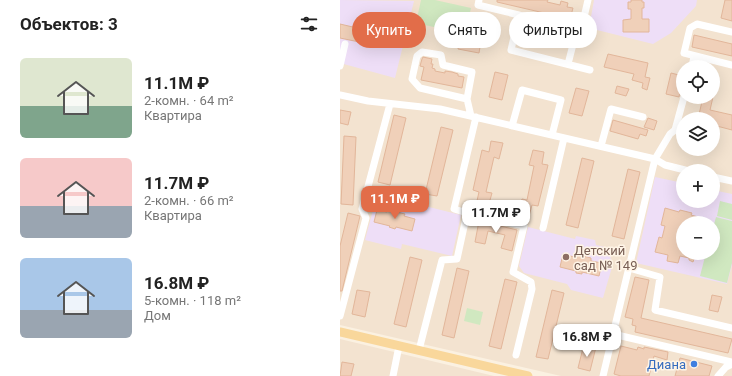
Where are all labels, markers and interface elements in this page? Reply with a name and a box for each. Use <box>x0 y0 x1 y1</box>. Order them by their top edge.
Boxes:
chip: Купить <box>352 12 426 48</box>
chip: Снять <box>434 12 501 48</box>
chip: Фильтры <box>509 12 597 48</box>
icon: filters <box>298 13 320 35</box>
text: Объектов: 3 <box>20 14 118 34</box>
map controls <box>676 60 720 260</box>
button: locate <box>676 60 720 104</box>
text: 11.1M ₽ <box>144 73 209 93</box>
icon: home <box>52 74 100 122</box>
text: 2-комн. · 64 m² <box>144 93 234 108</box>
text: Квартира <box>144 108 202 123</box>
button: layers <box>676 112 720 156</box>
button: + <box>676 164 720 208</box>
text: 11.7M ₽ <box>144 173 209 193</box>
icon: home <box>52 174 100 222</box>
pin: 11.1M ₽ <box>358 186 432 220</box>
text: 11.1M ₽ <box>370 191 420 206</box>
text: 2-комн. · 66 m² <box>144 193 234 208</box>
pin: 11.7M ₽ <box>459 200 533 234</box>
text: 11.7M ₽ <box>471 205 521 220</box>
text: Квартира <box>144 208 202 223</box>
button: − <box>676 216 720 260</box>
place label: Детский сад № 149 <box>574 243 637 273</box>
marker: Детский сад № 149 <box>561 252 571 262</box>
text: 16.8M ₽ <box>144 273 209 293</box>
icon: home <box>52 274 100 322</box>
text: 5-комн. · 118 m² <box>144 293 241 308</box>
text: Дом <box>144 308 171 323</box>
pin: 16.8M ₽ <box>550 324 624 358</box>
text: 16.8M ₽ <box>562 329 612 344</box>
place label: Диана <box>647 357 686 372</box>
marker: Диана <box>689 359 699 369</box>

